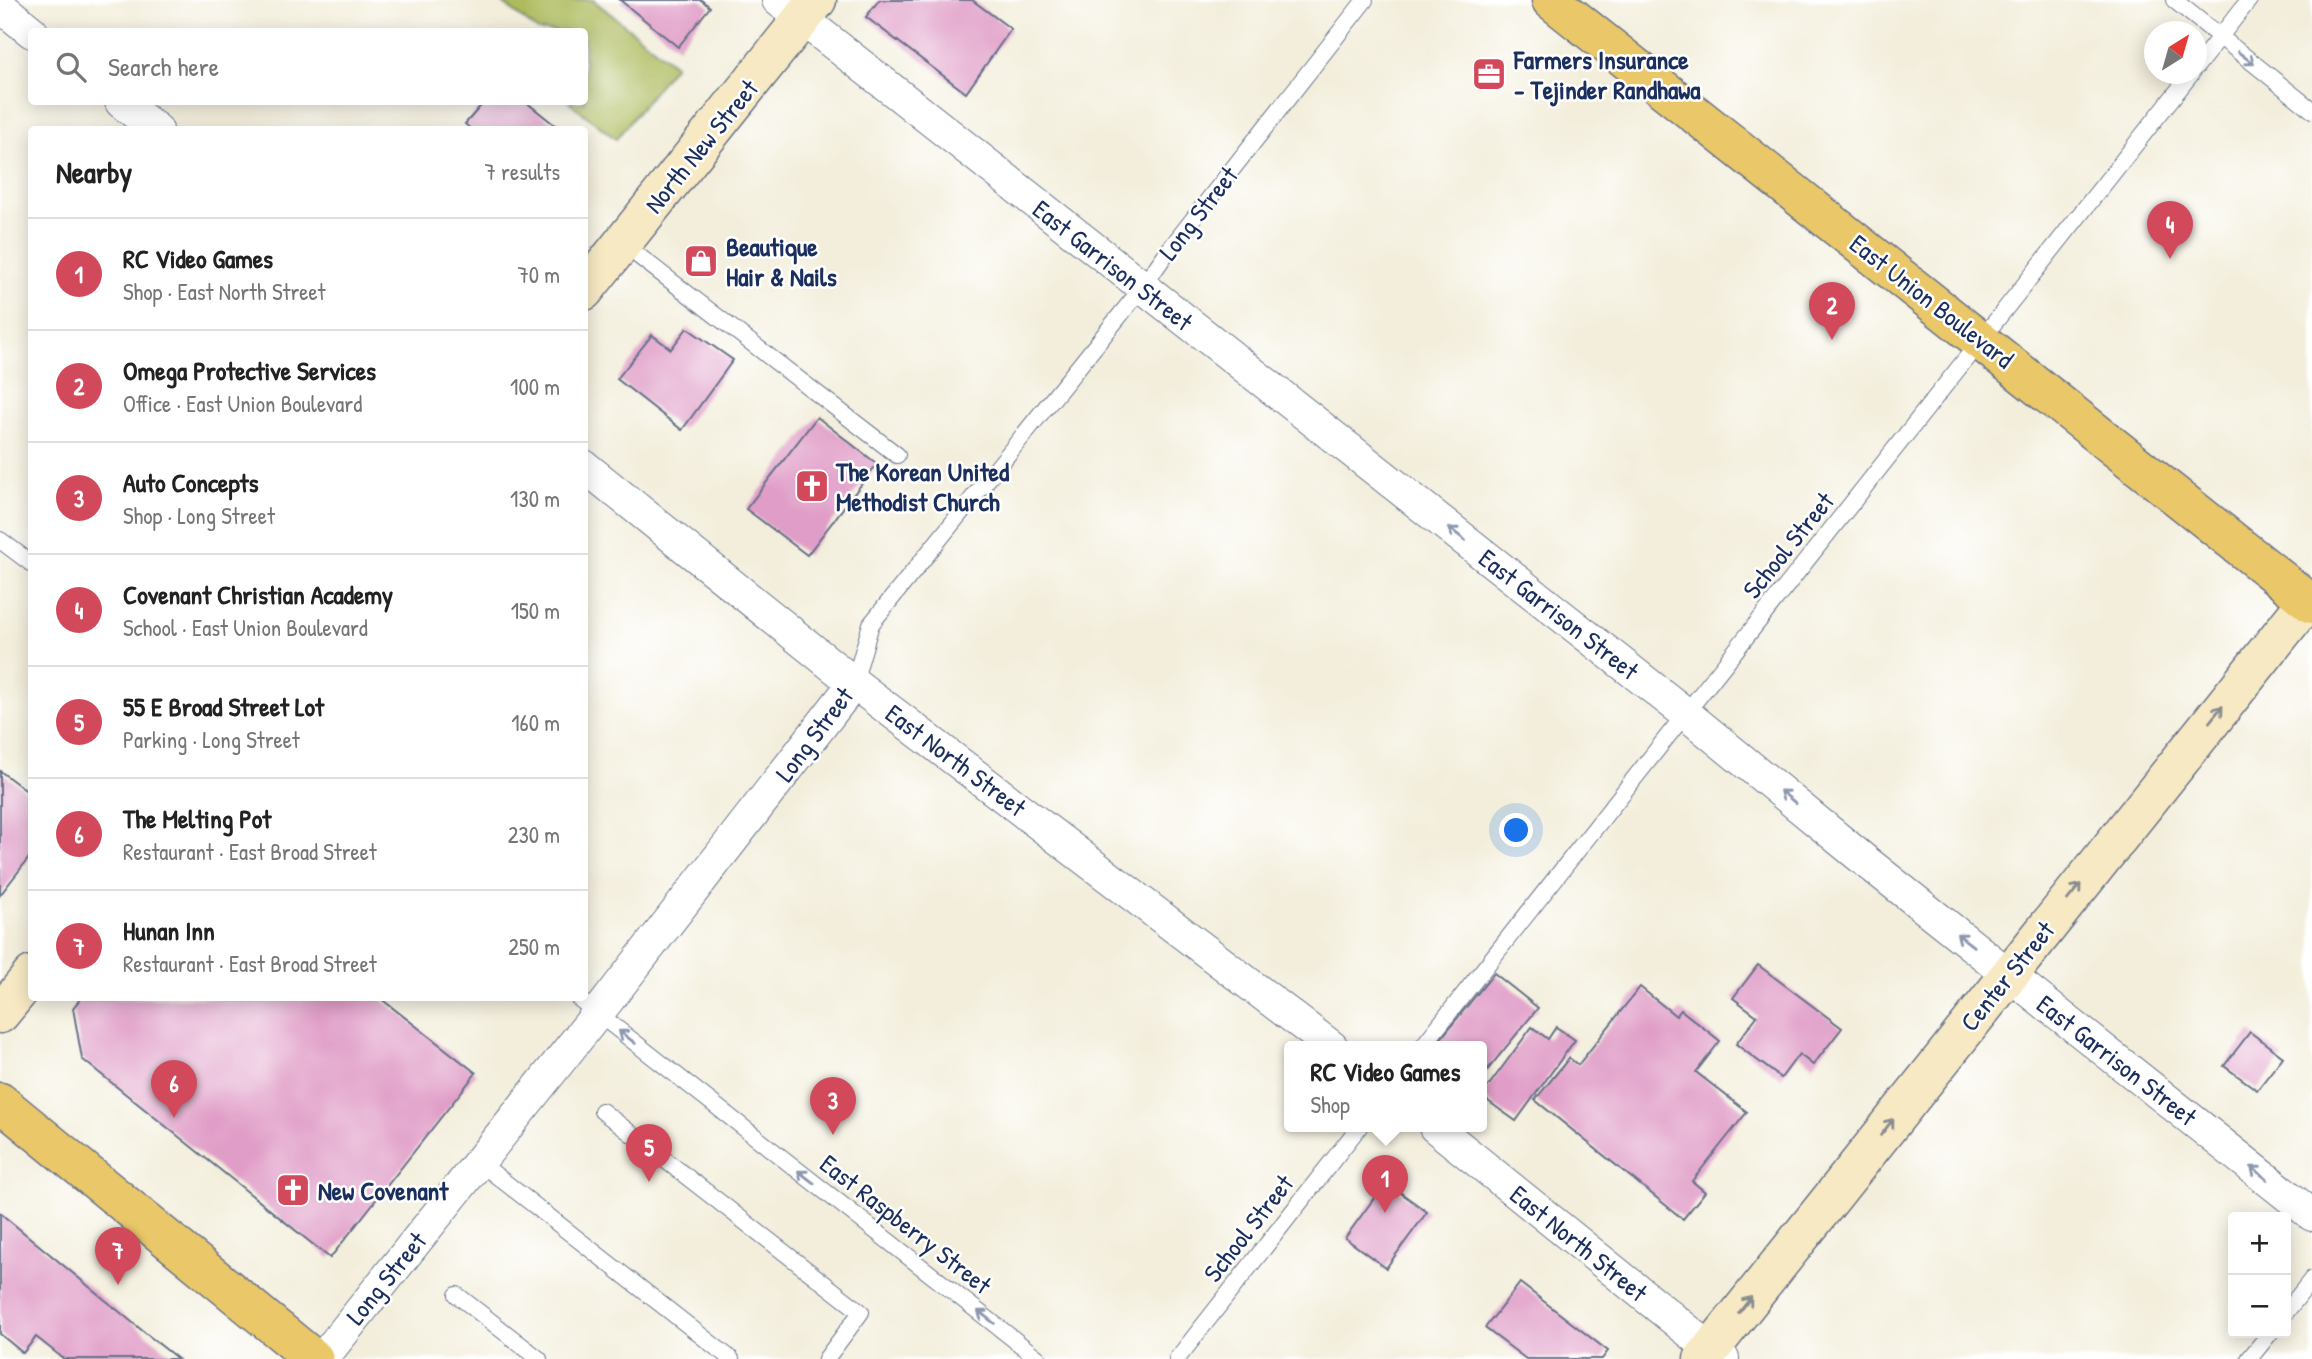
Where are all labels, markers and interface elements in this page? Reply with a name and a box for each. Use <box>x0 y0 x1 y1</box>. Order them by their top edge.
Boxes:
north arrow <box>2144 21 2207 84</box>
search box <box>28 28 588 105</box>
place label: Farmers Insurance - Tejinder Randhawa <box>1513 42 1701 107</box>
icon: search <box>52 48 90 86</box>
text: Search here <box>108 49 219 84</box>
one-way arrow <box>2237 50 2255 65</box>
office icon: Farmers Insurance - Tejinder Randhawa <box>1470 55 1508 93</box>
street label: North New Street <box>636 71 767 220</box>
text: Nearby <box>56 152 132 192</box>
text: 7 results <box>484 156 560 187</box>
street label: Long Street <box>1150 158 1246 267</box>
street label: East Garrison Street <box>1026 192 1201 339</box>
pin: 4 <box>2147 201 2193 259</box>
street label: East Union Boulevard <box>1843 226 2021 376</box>
place label: Beautique Hair & Nails <box>726 229 837 294</box>
text: RC Video Games <box>123 241 273 276</box>
shop icon: Beautique Hair & Nails <box>682 242 720 280</box>
text: 1 <box>75 259 83 290</box>
text: 70 m <box>517 259 560 290</box>
text: Shop · East North Street <box>123 276 326 307</box>
pin: 2 <box>1809 282 1855 340</box>
text: Omega Protective Services <box>123 353 376 388</box>
text: 2 <box>74 371 84 402</box>
text: 100 m <box>510 371 560 402</box>
text: Office · East Union Boulevard <box>123 388 362 419</box>
place label: The Korean United Methodist Church <box>835 454 1010 519</box>
text: Auto Concepts <box>123 465 259 500</box>
church icon: The Korean United Methodist Church <box>793 467 831 505</box>
text: 3 <box>74 483 84 514</box>
text: 130 m <box>510 483 560 514</box>
street label: School Street <box>1734 484 1842 605</box>
text: Shop · Long Street <box>123 500 275 531</box>
one-way arrow <box>1448 526 1466 541</box>
street label: East Garrison Street <box>1472 541 1647 688</box>
text: Covenant Christian Academy <box>123 577 393 612</box>
text: 4 <box>75 595 83 626</box>
text: 150 m <box>511 595 560 626</box>
text: School · East Union Boulevard <box>123 612 368 643</box>
street label: Long Street <box>767 679 862 788</box>
text: 55 E Broad Street Lot <box>123 689 324 724</box>
street label: East North Street <box>879 696 1034 825</box>
one-way arrow <box>2209 705 2224 724</box>
text: 5 <box>74 707 84 738</box>
text: 160 m <box>511 707 560 738</box>
text: Parking · Long Street <box>123 724 300 755</box>
one-way arrow <box>1780 790 1798 805</box>
text: The Melting Pot <box>123 801 271 836</box>
your location <box>1499 813 1533 847</box>
text: 6 <box>74 819 84 850</box>
text: 230 m <box>508 819 560 850</box>
text: Restaurant · East Broad Street <box>123 836 377 867</box>
one-way arrow <box>2066 883 2082 901</box>
text: Hunan Inn <box>123 913 215 948</box>
street label: Center Street <box>1952 913 2063 1038</box>
text: 7 <box>73 931 85 962</box>
text: 250 m <box>508 931 560 962</box>
one-way arrow <box>1956 933 1975 948</box>
text: Restaurant · East Broad Street <box>123 948 377 979</box>
street label: East Garrison Street <box>2030 987 2205 1134</box>
one-way arrow <box>619 1029 637 1044</box>
popup <box>1284 1041 1487 1132</box>
text: RC Video Games <box>1310 1054 1461 1089</box>
pin: 6 <box>151 1060 197 1118</box>
pin: 3 <box>810 1077 856 1135</box>
text: Shop <box>1310 1089 1350 1120</box>
one-way arrow <box>1879 1118 1894 1137</box>
pin: 5 <box>626 1124 672 1182</box>
street label: East Raspberry Street <box>813 1146 1000 1303</box>
pin: 1 <box>1362 1155 1408 1213</box>
one-way arrow <box>2250 1165 2268 1181</box>
street label: School Street <box>1195 1166 1302 1289</box>
one-way arrow <box>798 1169 816 1184</box>
church icon: New Covenant <box>274 1171 312 1209</box>
place label: New Covenant <box>318 1173 449 1208</box>
street label: East North Street <box>1503 1177 1656 1310</box>
map controls <box>2228 1212 2291 1338</box>
button: + <box>2228 1212 2291 1275</box>
street label: Long Street <box>338 1223 435 1332</box>
pin: 7 <box>95 1227 141 1285</box>
button: − <box>2228 1275 2291 1338</box>
one-way arrow <box>1738 1297 1753 1315</box>
one-way arrow <box>977 1309 995 1324</box>

